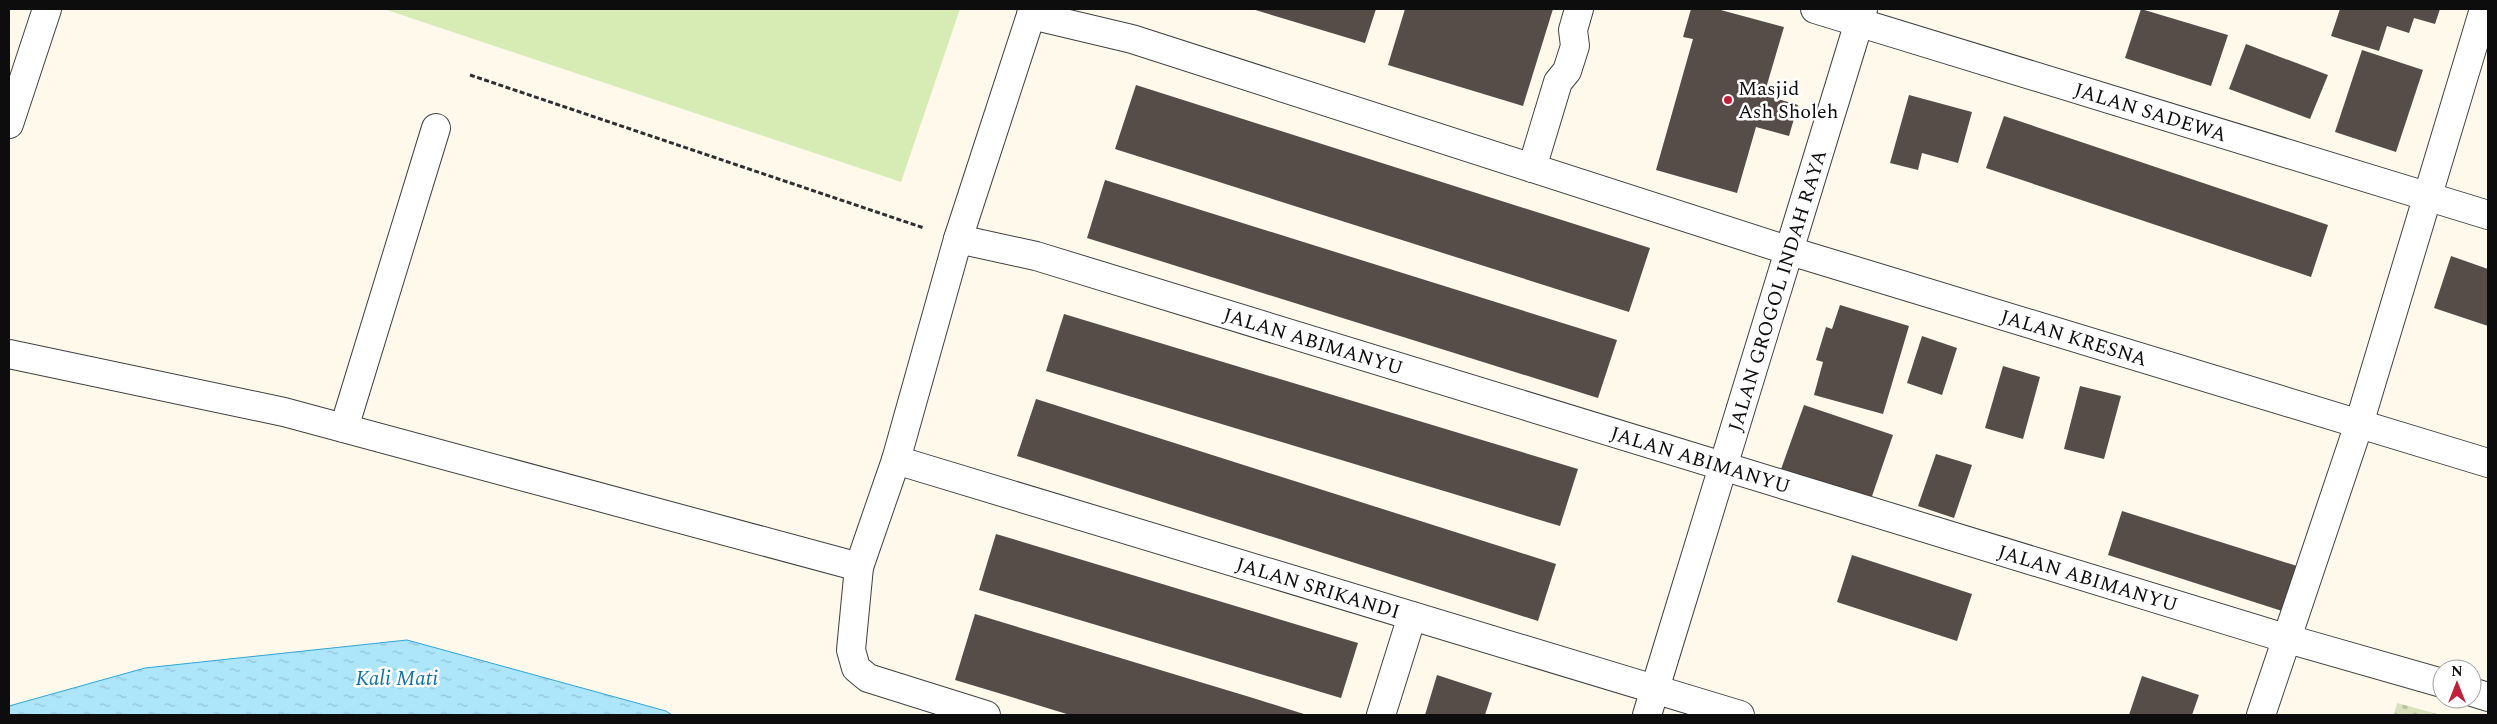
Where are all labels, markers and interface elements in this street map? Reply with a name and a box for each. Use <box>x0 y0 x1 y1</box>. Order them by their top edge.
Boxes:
place label: Masjid Ash Sholeh <box>1738 74 1838 127</box>
street label: JALAN SADEWA <box>2070 75 2230 150</box>
marker: Masjid Ash Sholeh <box>1722 94 1734 106</box>
street label: JALAN GROGOL INDAH RAYA <box>1721 146 1835 435</box>
street label: JALAN ABIMANYU <box>1219 300 1407 384</box>
street label: JALAN KRESNA <box>1997 302 2151 375</box>
street label: JALAN ABIMANYU <box>1607 419 1794 502</box>
street label: JALAN ABIMANYU <box>1994 537 2182 620</box>
street label: JALAN SRIKANDI <box>1232 550 1403 627</box>
north arrow <box>2432 659 2482 709</box>
text: N <box>2451 661 2463 682</box>
water label: Kali Mati <box>356 663 438 695</box>

